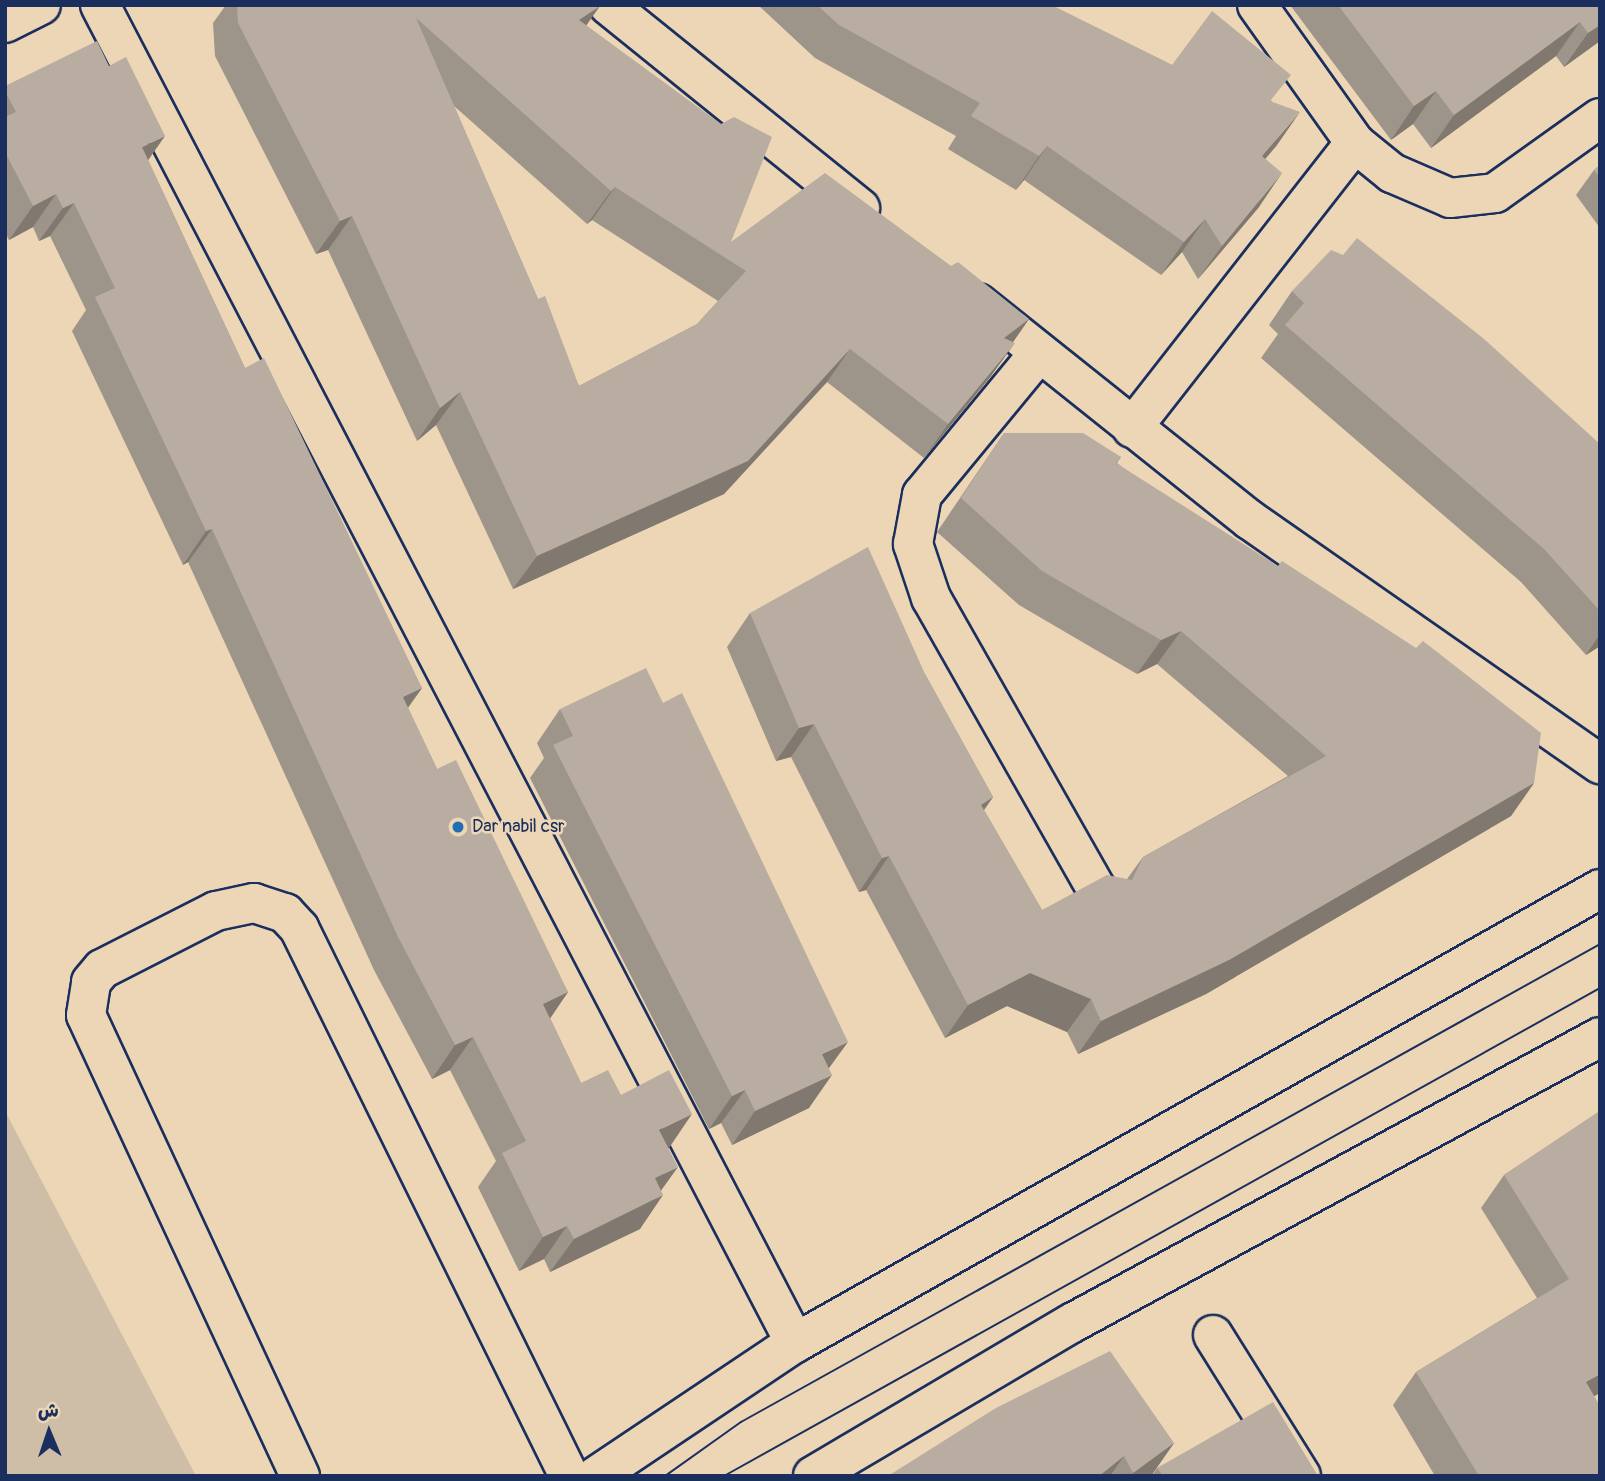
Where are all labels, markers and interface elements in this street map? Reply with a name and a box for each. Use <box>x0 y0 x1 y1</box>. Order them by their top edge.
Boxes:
place label: Dar nabil csr <box>472 816 564 838</box>
marker: Dar nabil csr <box>450 819 466 835</box>
north arrow <box>14 1397 84 1467</box>
text: ش <box>37 1399 59 1423</box>

